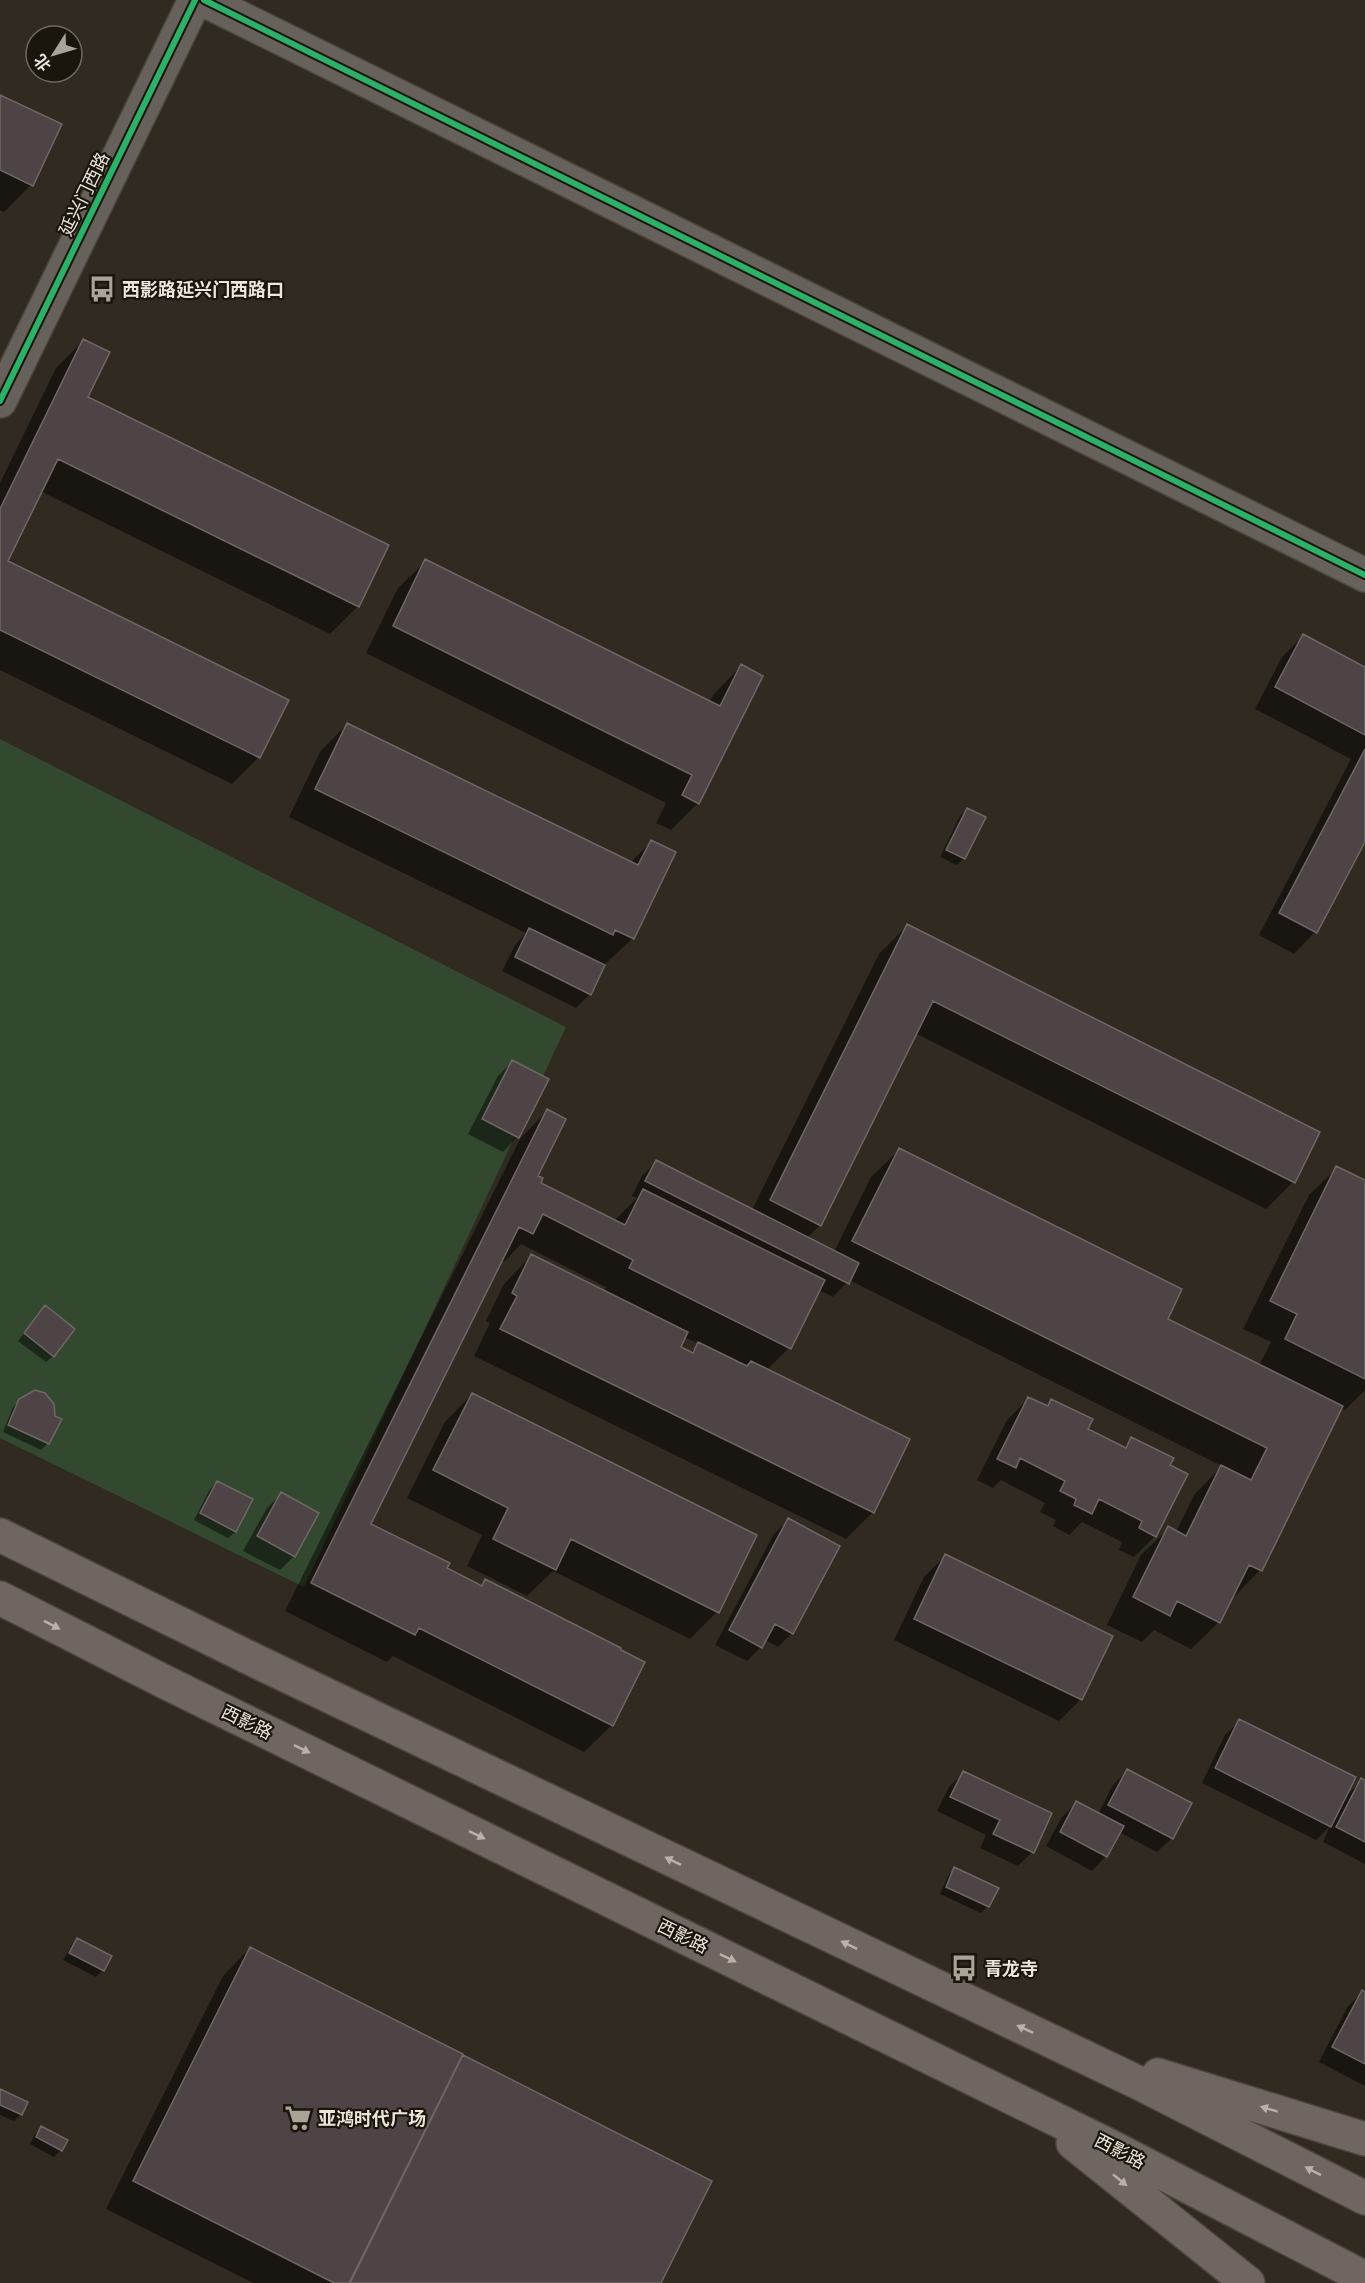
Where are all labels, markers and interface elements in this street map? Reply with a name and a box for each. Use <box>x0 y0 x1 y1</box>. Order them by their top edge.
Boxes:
north arrow <box>24 24 84 84</box>
text: 北 <box>30 51 55 75</box>
street label: 延兴门西路 <box>55 149 113 239</box>
bus stop icon: 西影路延兴门西路口 <box>87 274 117 304</box>
place label: 西影路延兴门西路口 <box>122 279 284 300</box>
one-way arrow <box>44 1620 61 1629</box>
street label: 西影路 <box>218 1701 276 1743</box>
one-way arrow <box>294 1744 311 1754</box>
one-way arrow <box>469 1830 486 1839</box>
one-way arrow <box>665 1856 682 1865</box>
street label: 西影路 <box>654 1915 712 1957</box>
one-way arrow <box>841 1940 858 1949</box>
one-way arrow <box>719 1953 736 1962</box>
bus stop icon: 青龙寺 <box>949 1953 979 1983</box>
place label: 青龙寺 <box>984 1958 1038 1979</box>
one-way arrow <box>1017 2024 1034 2033</box>
supermarket icon: 亚鸿时代广场 <box>283 2103 313 2133</box>
one-way arrow <box>1260 2104 1278 2113</box>
place label: 亚鸿时代广场 <box>318 2108 426 2129</box>
street label: 西影路 <box>1091 2129 1149 2173</box>
one-way arrow <box>1304 2167 1322 2177</box>
one-way arrow <box>1112 2173 1127 2186</box>

